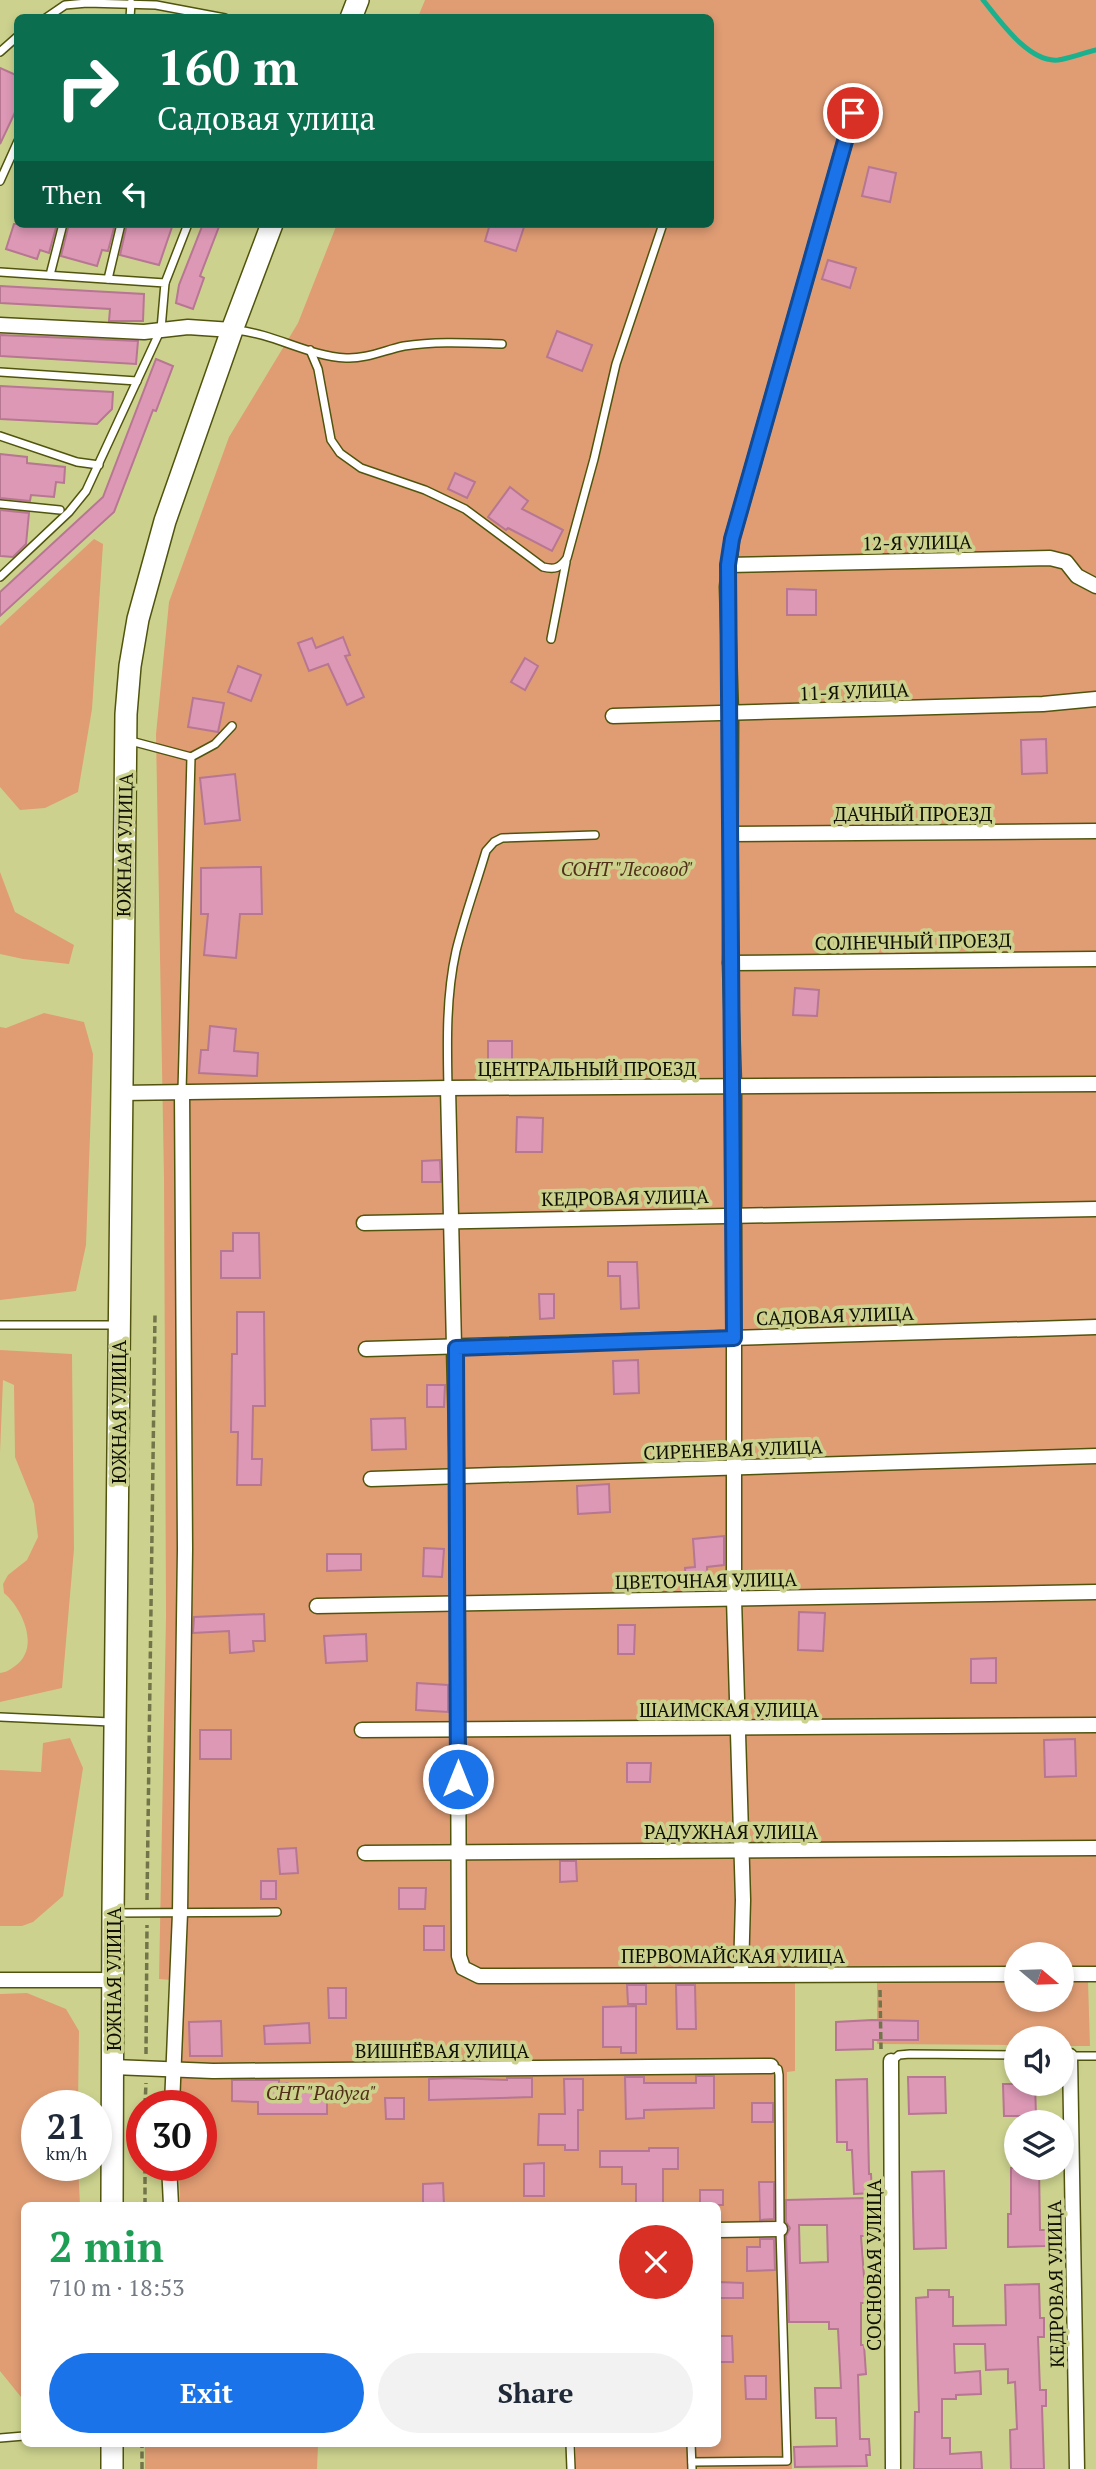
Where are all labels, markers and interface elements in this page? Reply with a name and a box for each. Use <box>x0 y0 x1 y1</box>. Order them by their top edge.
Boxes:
text: 160 m <box>157 34 299 99</box>
icon: right <box>42 42 133 133</box>
pin <box>823 83 883 143</box>
icon: arrive <box>834 94 872 132</box>
text: Садовая улица <box>157 97 376 139</box>
icon: left <box>116 175 154 213</box>
text: Then <box>42 177 102 211</box>
street label: 12-Я УЛИЦА <box>862 529 972 555</box>
street label: 11-Я УЛИЦА <box>799 677 909 705</box>
street label: ЮЖНАЯ УЛИЦА <box>110 773 138 917</box>
street label: ДАЧНЫЙ ПРОЕЗД <box>834 801 992 826</box>
park label: СОНТ "Лесовод" <box>561 856 693 881</box>
street label: СОЛНЕЧНЫЙ ПРОЕЗД <box>814 927 1012 955</box>
street label: ЦЕНТРАЛЬНЫЙ ПРОЕЗД <box>477 1056 697 1081</box>
street label: КЕДРОВАЯ УЛИЦА <box>541 1183 709 1211</box>
street label: САДОВАЯ УЛИЦА <box>756 1300 914 1330</box>
street label: ЮЖНАЯ УЛИЦА <box>106 1340 131 1484</box>
street label: СИРЕНЕВАЯ УЛИЦА <box>643 1433 823 1465</box>
street label: ЦВЕТОЧНАЯ УЛИЦА <box>615 1566 797 1594</box>
street label: ШАИМСКАЯ УЛИЦА <box>639 1697 819 1722</box>
position arrow <box>421 1742 495 1816</box>
street label: РАДУЖНАЯ УЛИЦА <box>644 1819 818 1844</box>
street label: ЮЖНАЯ УЛИЦА <box>101 1907 126 2051</box>
north arrow <box>1004 1942 1074 2012</box>
map controls <box>1004 1942 1074 2180</box>
street label: ПЕРВОМАЙСКАЯ УЛИЦА <box>621 1943 845 1968</box>
button: sound <box>1004 2026 1074 2096</box>
street label: ВИШНЁВАЯ УЛИЦА <box>355 2038 529 2063</box>
park label: СНТ "Радуга" <box>266 2080 376 2105</box>
speed limit sign: 30 <box>126 2090 217 2181</box>
text: 21 <box>47 2103 86 2149</box>
button: layers <box>1004 2110 1074 2180</box>
text: km/h <box>46 2141 87 2165</box>
street label: СОСНОВАЯ УЛИЦА <box>861 2179 886 2351</box>
street label: КЕДРОВАЯ УЛИЦА <box>1041 2200 1069 2368</box>
text: 2 min <box>49 2218 164 2274</box>
button: close <box>619 2225 693 2299</box>
text: 710 m · 18:53 <box>49 2272 184 2303</box>
button: Exit <box>49 2353 364 2433</box>
button: Share <box>378 2353 693 2433</box>

